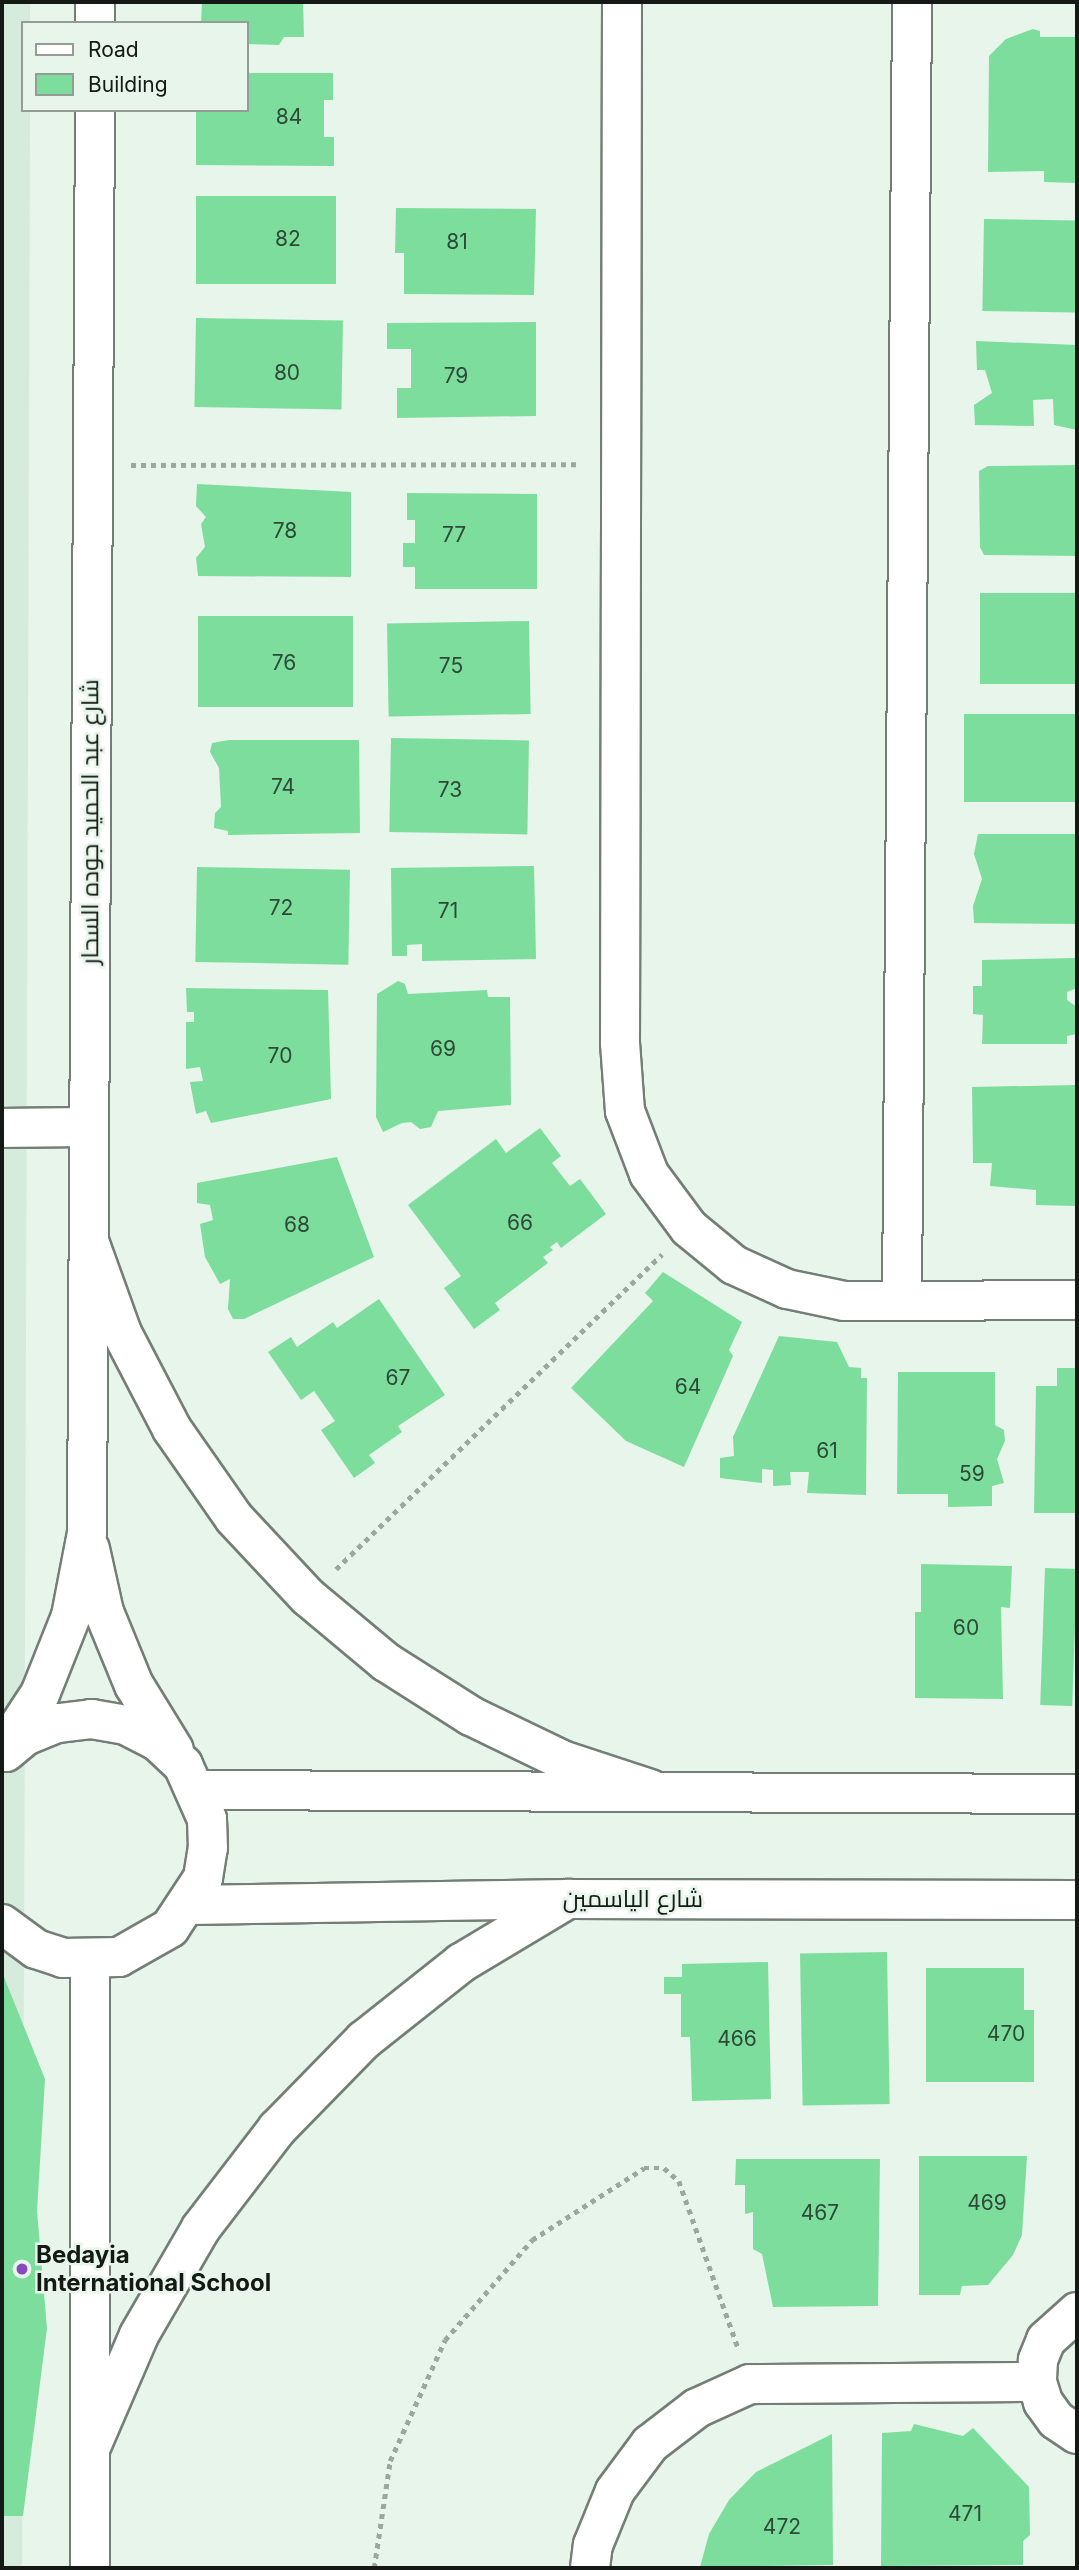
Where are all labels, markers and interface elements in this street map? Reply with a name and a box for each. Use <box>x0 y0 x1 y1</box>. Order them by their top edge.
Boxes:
legend <box>21 21 248 112</box>
text: Road <box>88 37 139 62</box>
text: Building <box>88 72 168 97</box>
house number: 84 <box>276 104 302 130</box>
house number: 82 <box>275 226 301 252</box>
house number: 81 <box>446 229 468 255</box>
house number: 80 <box>274 360 300 386</box>
house number: 79 <box>444 363 468 389</box>
house number: 78 <box>273 518 297 544</box>
house number: 77 <box>442 522 466 548</box>
house number: 76 <box>272 650 296 676</box>
house number: 75 <box>439 653 463 679</box>
street label: شارع عبد الحميد جوده السحار <box>76 679 104 965</box>
house number: 74 <box>271 774 295 800</box>
house number: 73 <box>438 777 462 803</box>
house number: 72 <box>269 895 293 921</box>
house number: 71 <box>438 898 458 924</box>
house number: 69 <box>430 1036 456 1062</box>
house number: 70 <box>268 1043 292 1069</box>
house number: 66 <box>507 1210 533 1236</box>
house number: 68 <box>284 1212 310 1238</box>
house number: 67 <box>386 1365 410 1391</box>
house number: 64 <box>675 1374 701 1400</box>
house number: 61 <box>816 1438 838 1464</box>
house number: 59 <box>959 1461 985 1487</box>
house number: 60 <box>953 1615 979 1641</box>
street label: شارع الياسمين <box>563 1885 703 1913</box>
house number: 470 <box>987 2021 1025 2047</box>
house number: 466 <box>717 2026 757 2052</box>
house number: 469 <box>967 2190 1007 2216</box>
house number: 467 <box>801 2200 839 2226</box>
place label: Bedayia International School <box>36 2241 271 2297</box>
marker: Bedayia International School <box>14 2261 30 2277</box>
house number: 471 <box>948 2501 982 2527</box>
house number: 472 <box>763 2514 801 2540</box>

